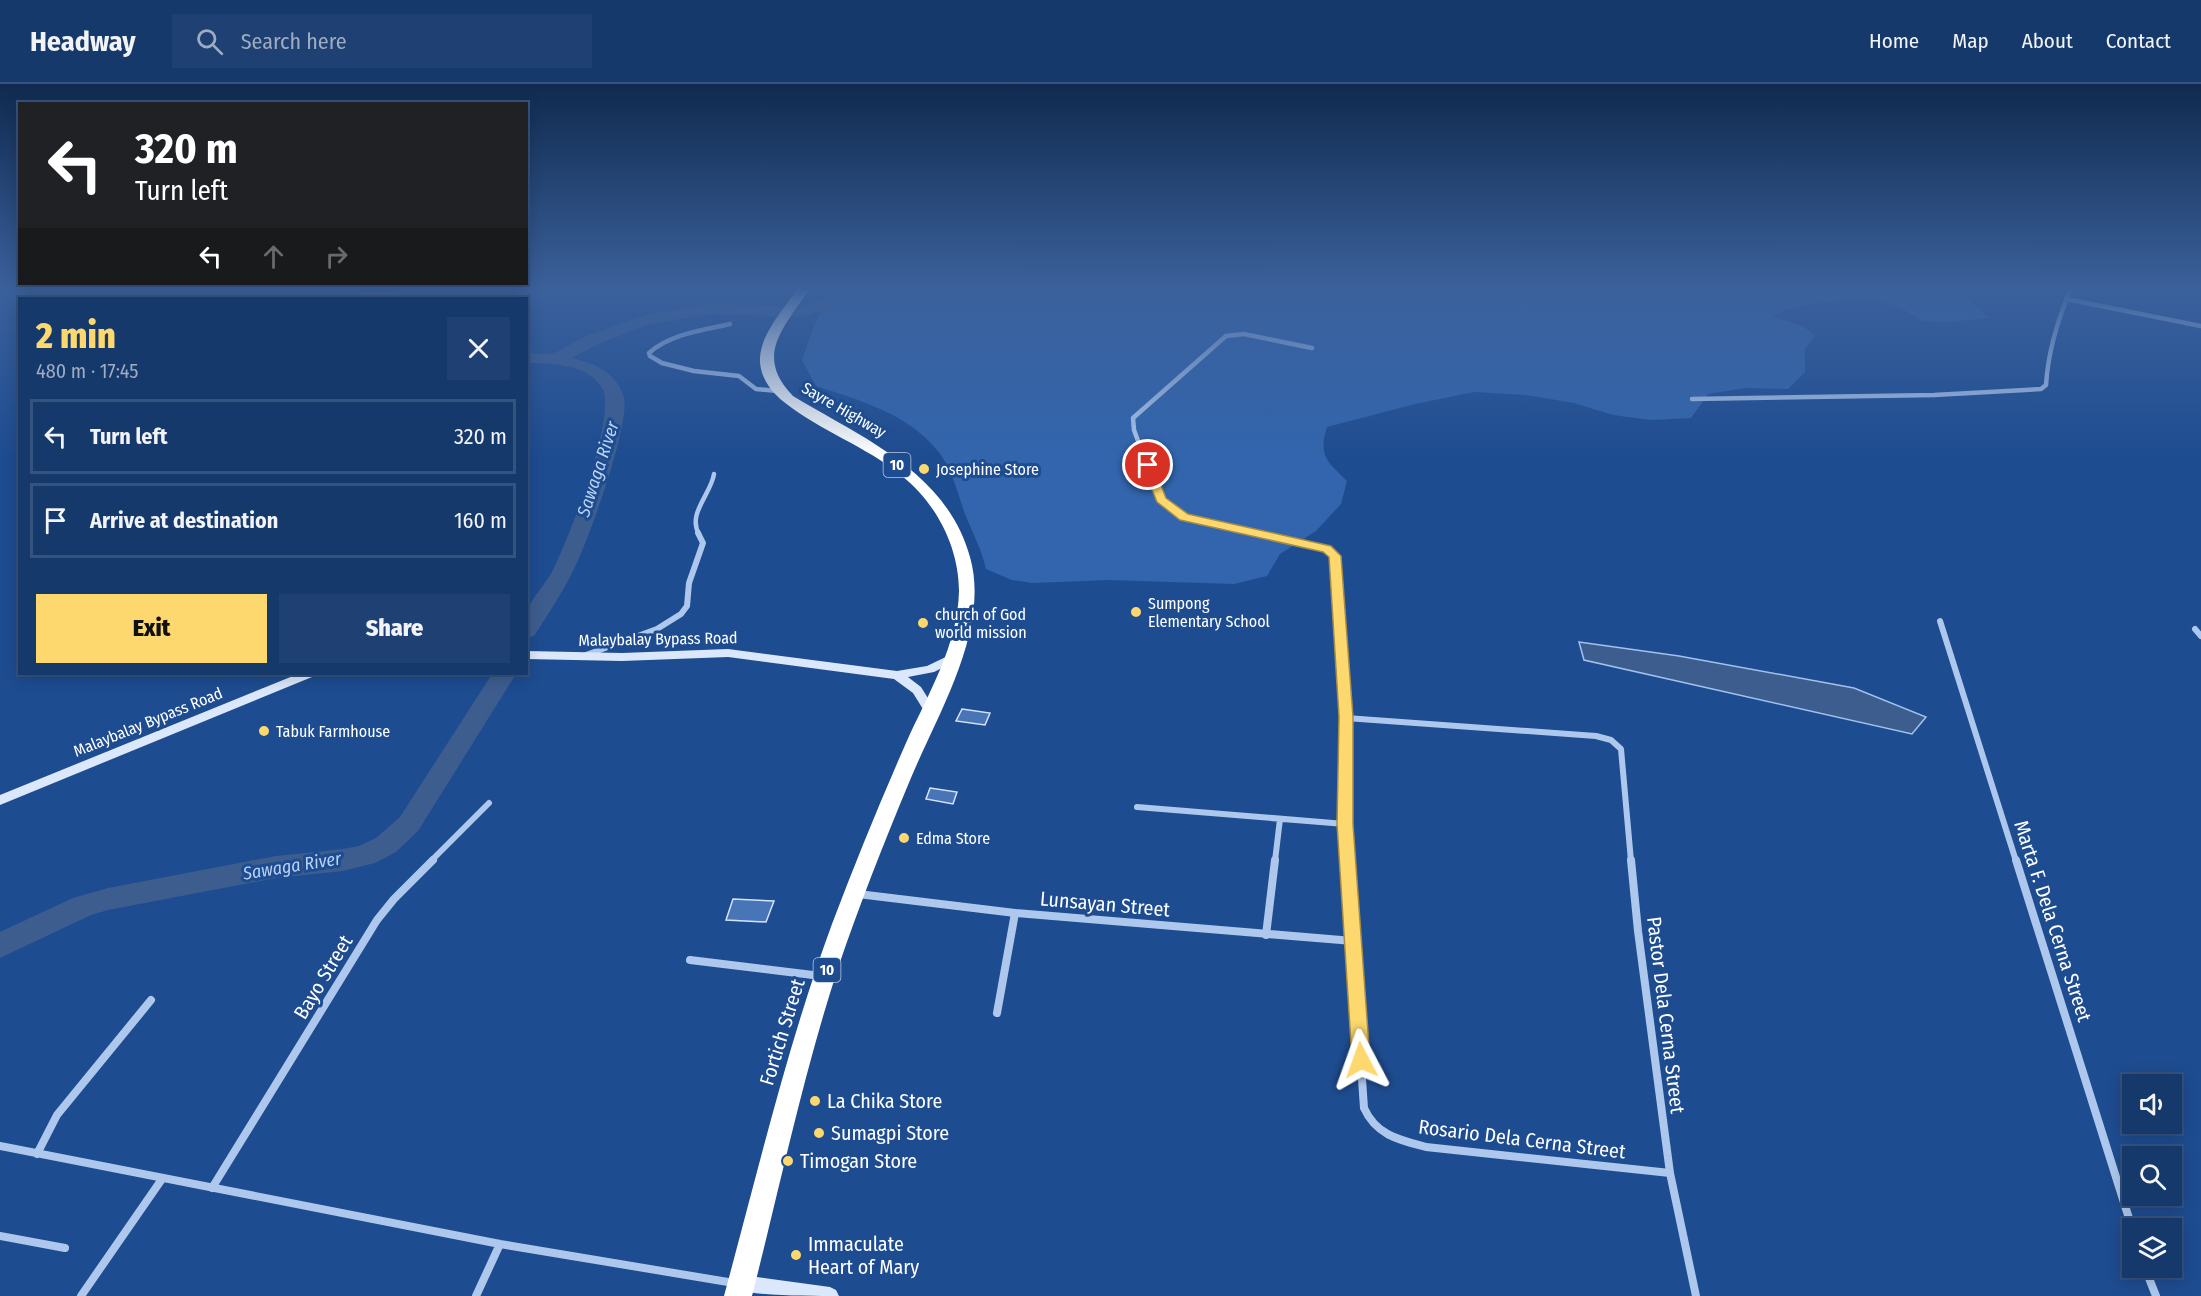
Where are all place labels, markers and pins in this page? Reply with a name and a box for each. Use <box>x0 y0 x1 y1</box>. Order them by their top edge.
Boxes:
pin <box>1122 439 1173 490</box>
place label: Josephine Store <box>936 460 1039 479</box>
marker: Josephine Store <box>917 462 931 476</box>
place label: Sumpong Elementary School <box>1148 594 1270 631</box>
place label: church of God world mission <box>935 605 1027 642</box>
marker: Sumpong Elementary School <box>1129 605 1143 619</box>
marker: church of God world mission <box>916 616 930 630</box>
place label: Tabuk Farmhouse <box>276 722 390 741</box>
marker: Tabuk Farmhouse <box>257 724 271 738</box>
place label: Edma Store <box>916 829 990 848</box>
marker: Edma Store <box>897 831 911 845</box>
place label: La Chika Store <box>827 1089 942 1113</box>
marker: La Chika Store <box>808 1094 822 1108</box>
place label: Sumagpi Store <box>831 1121 949 1145</box>
marker: Sumagpi Store <box>812 1126 826 1140</box>
place label: Timogan Store <box>800 1149 917 1173</box>
marker: Timogan Store <box>781 1154 795 1168</box>
place label: Immaculate Heart of Mary <box>808 1232 919 1279</box>
marker: Immaculate Heart of Mary <box>789 1248 803 1262</box>

